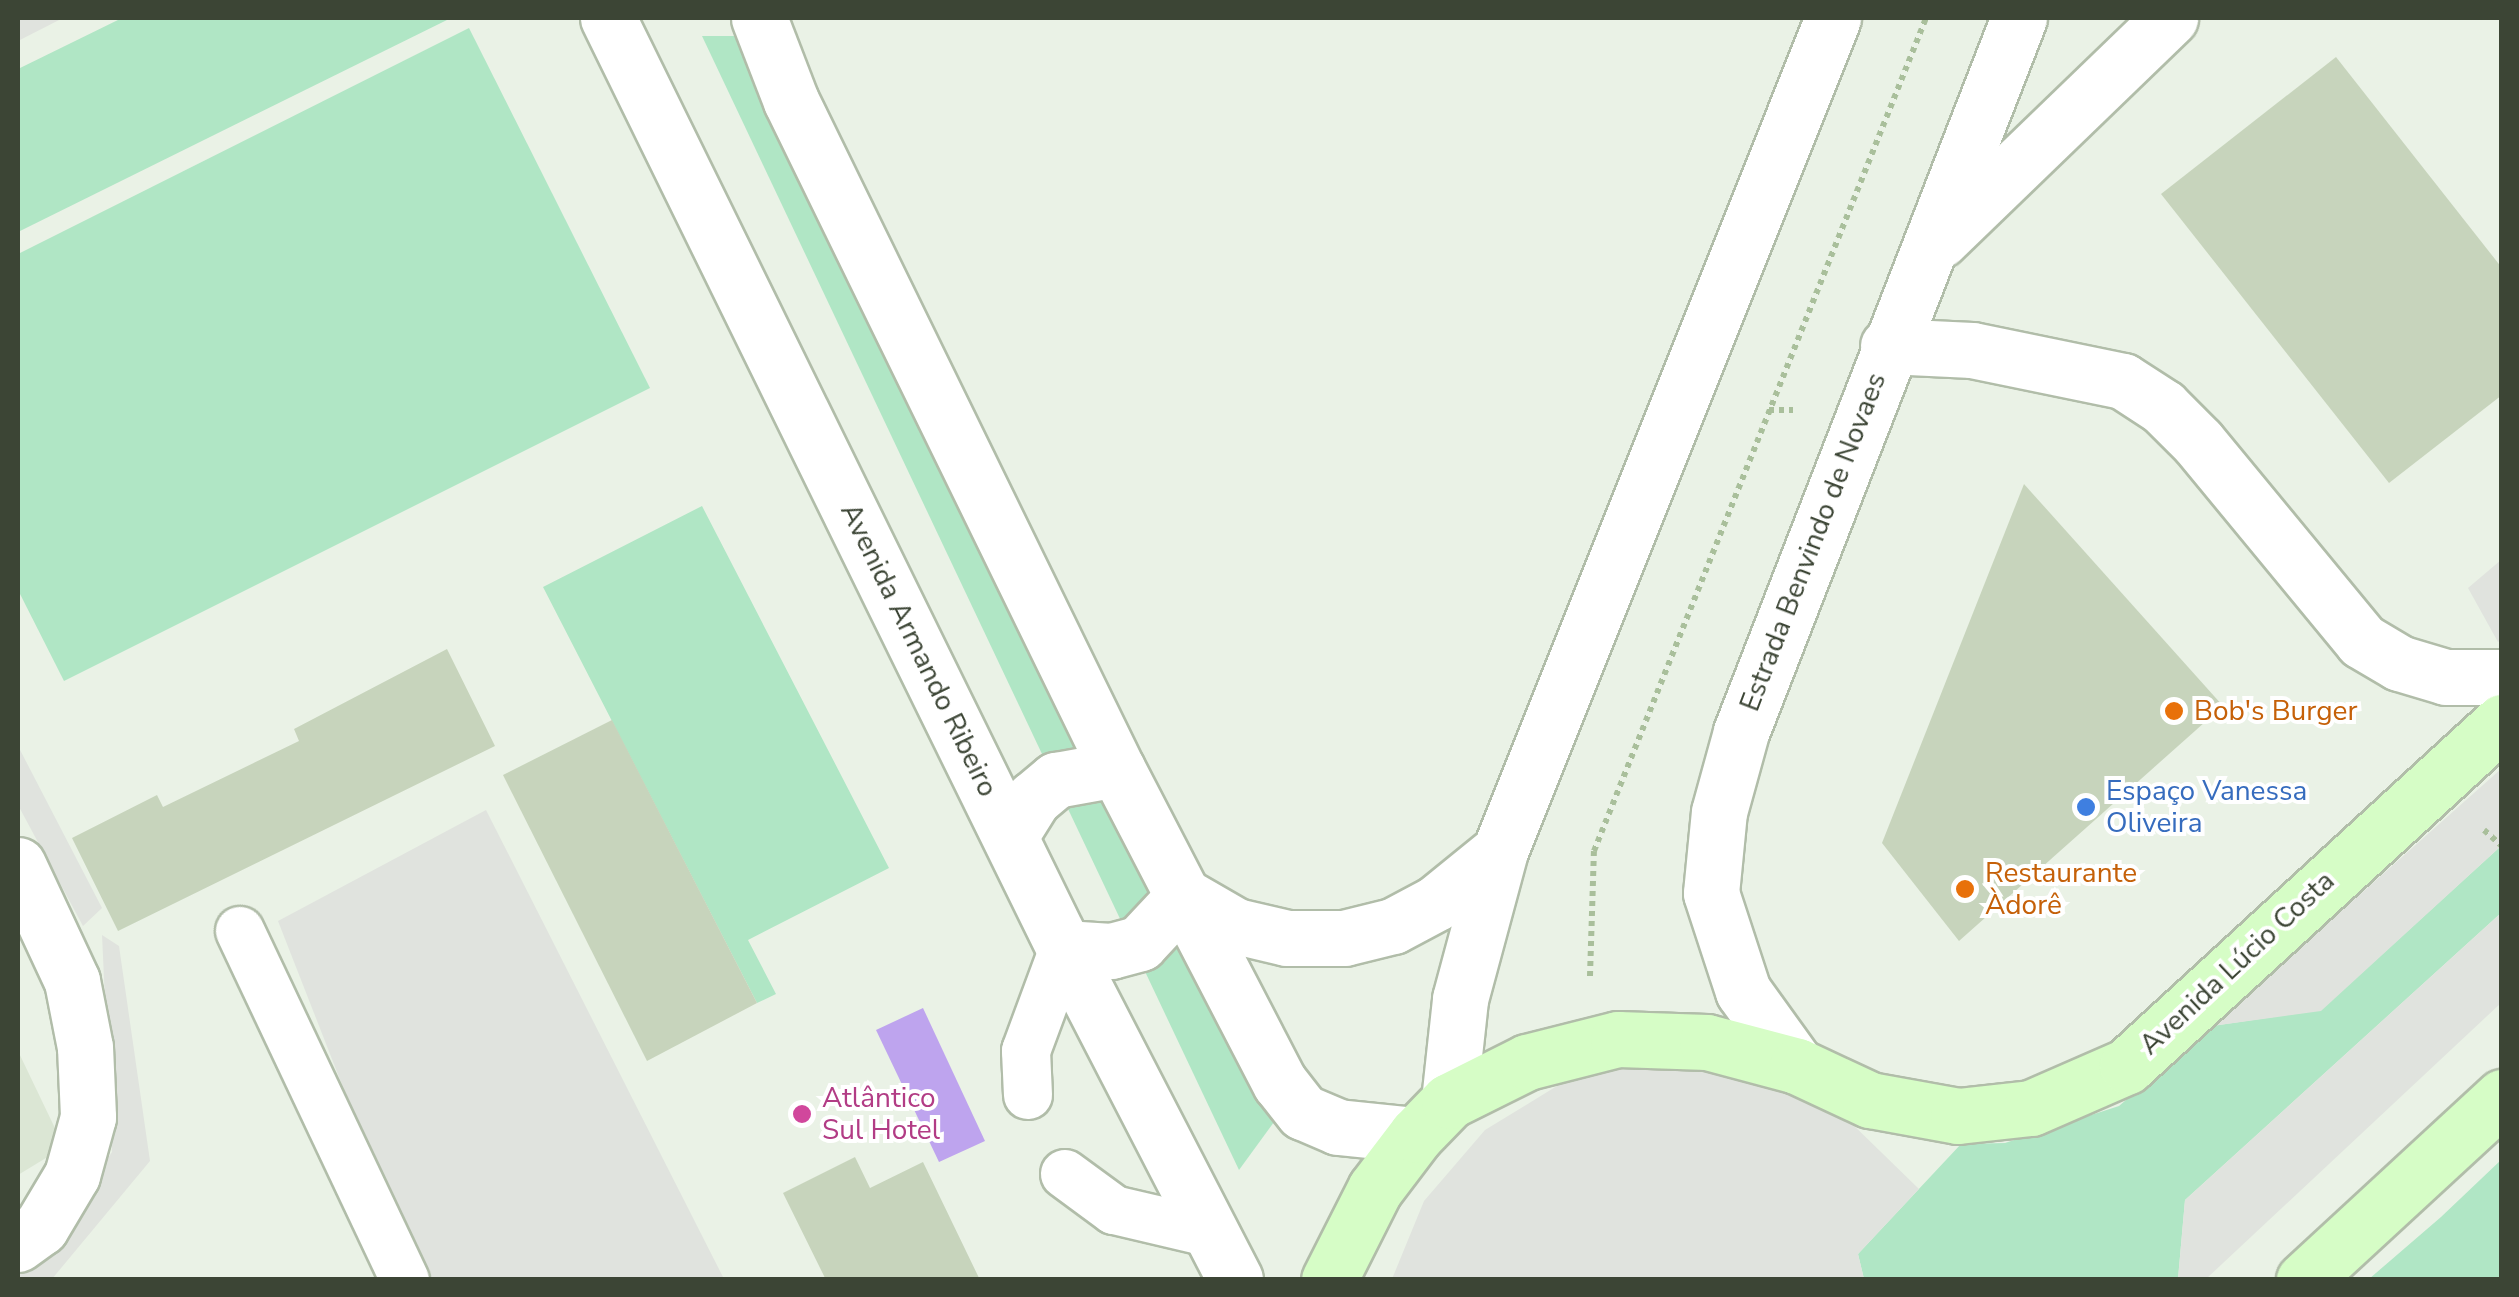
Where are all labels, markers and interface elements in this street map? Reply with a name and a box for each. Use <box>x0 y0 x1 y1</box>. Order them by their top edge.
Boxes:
street label: Estrada Benvindo de Novaes <box>1733 368 1893 716</box>
street label: Avenida Armando Ribeiro <box>833 498 1005 802</box>
place label: Bob's Burger <box>2194 694 2357 728</box>
marker: Bob's Burger <box>2163 700 2185 722</box>
place label: Espaço Vanessa Oliveira <box>2106 774 2307 840</box>
marker: Espaço Vanessa Oliveira <box>2075 796 2097 818</box>
place label: Restaurante Àdorê <box>1985 856 2137 922</box>
street label: Avenida Lúcio Costa <box>2133 864 2341 1062</box>
marker: Restaurante Àdorê <box>1954 878 1976 900</box>
place label: Atlântico Sul Hotel <box>822 1081 940 1147</box>
marker: Atlântico Sul Hotel <box>791 1103 813 1125</box>

